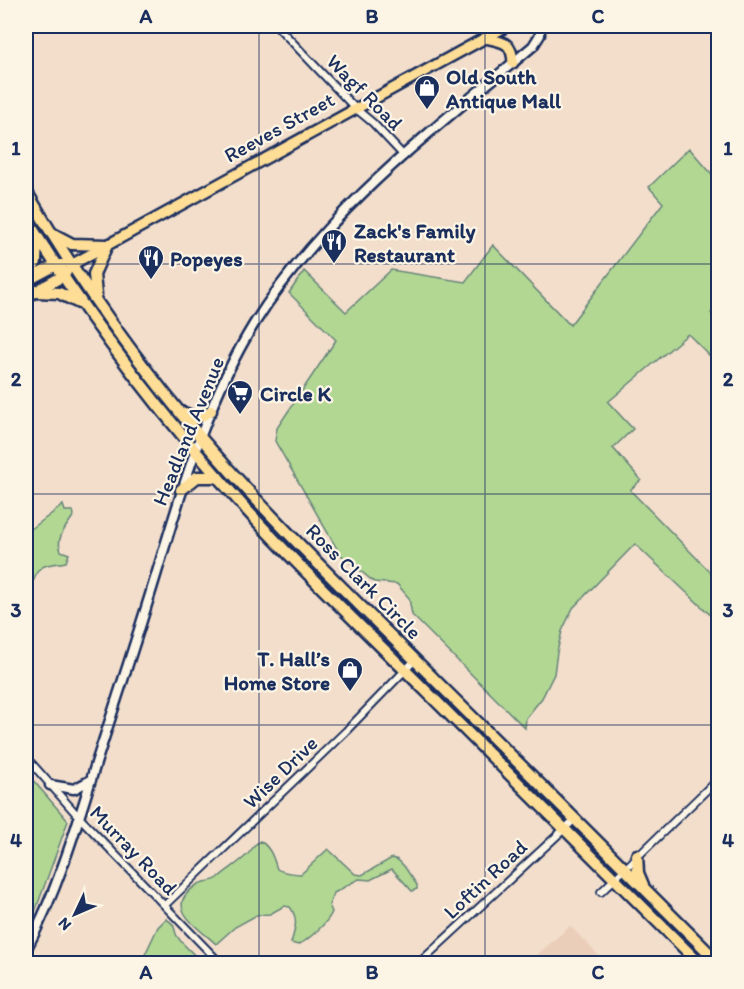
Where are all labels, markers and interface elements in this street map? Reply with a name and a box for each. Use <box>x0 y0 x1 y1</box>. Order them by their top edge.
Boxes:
text: A <box>139 4 153 28</box>
text: B <box>366 4 379 28</box>
text: C <box>592 4 605 28</box>
street label: Wagf Road <box>322 49 409 136</box>
place label: Old South Antique Mall <box>445 64 562 114</box>
shop icon: Old South Antique Mall <box>412 73 442 111</box>
street label: Reeves Street <box>219 86 339 168</box>
text: 1 <box>11 136 21 160</box>
text: 1 <box>723 136 733 160</box>
place label: Zack's Family Restaurant <box>354 218 477 267</box>
restaurant icon: Zack's Family Restaurant <box>319 227 349 265</box>
restaurant icon: Popeyes <box>136 243 166 281</box>
place label: Popeyes <box>170 246 243 272</box>
street label: Headland Avenue <box>147 353 229 509</box>
text: 2 <box>11 367 22 391</box>
text: 2 <box>723 367 734 391</box>
supermarket icon: Circle K <box>225 378 255 416</box>
place label: Circle K <box>260 381 331 406</box>
street label: Ross Clark Circle <box>301 518 427 644</box>
text: 3 <box>11 598 22 622</box>
text: 3 <box>723 598 734 622</box>
place label: T. Hall’s Home Store <box>224 646 330 695</box>
shop icon: T. Hall’s Home Store <box>335 655 365 693</box>
street label: Wise Drive <box>238 730 322 814</box>
street label: Murray Road <box>85 800 183 900</box>
text: 4 <box>10 828 22 852</box>
text: 4 <box>722 828 734 852</box>
street label: Loftin Road <box>438 834 532 924</box>
north arrow <box>45 884 105 944</box>
text: N <box>54 914 75 935</box>
text: A <box>139 960 153 984</box>
text: B <box>366 960 379 984</box>
text: C <box>592 960 605 984</box>

